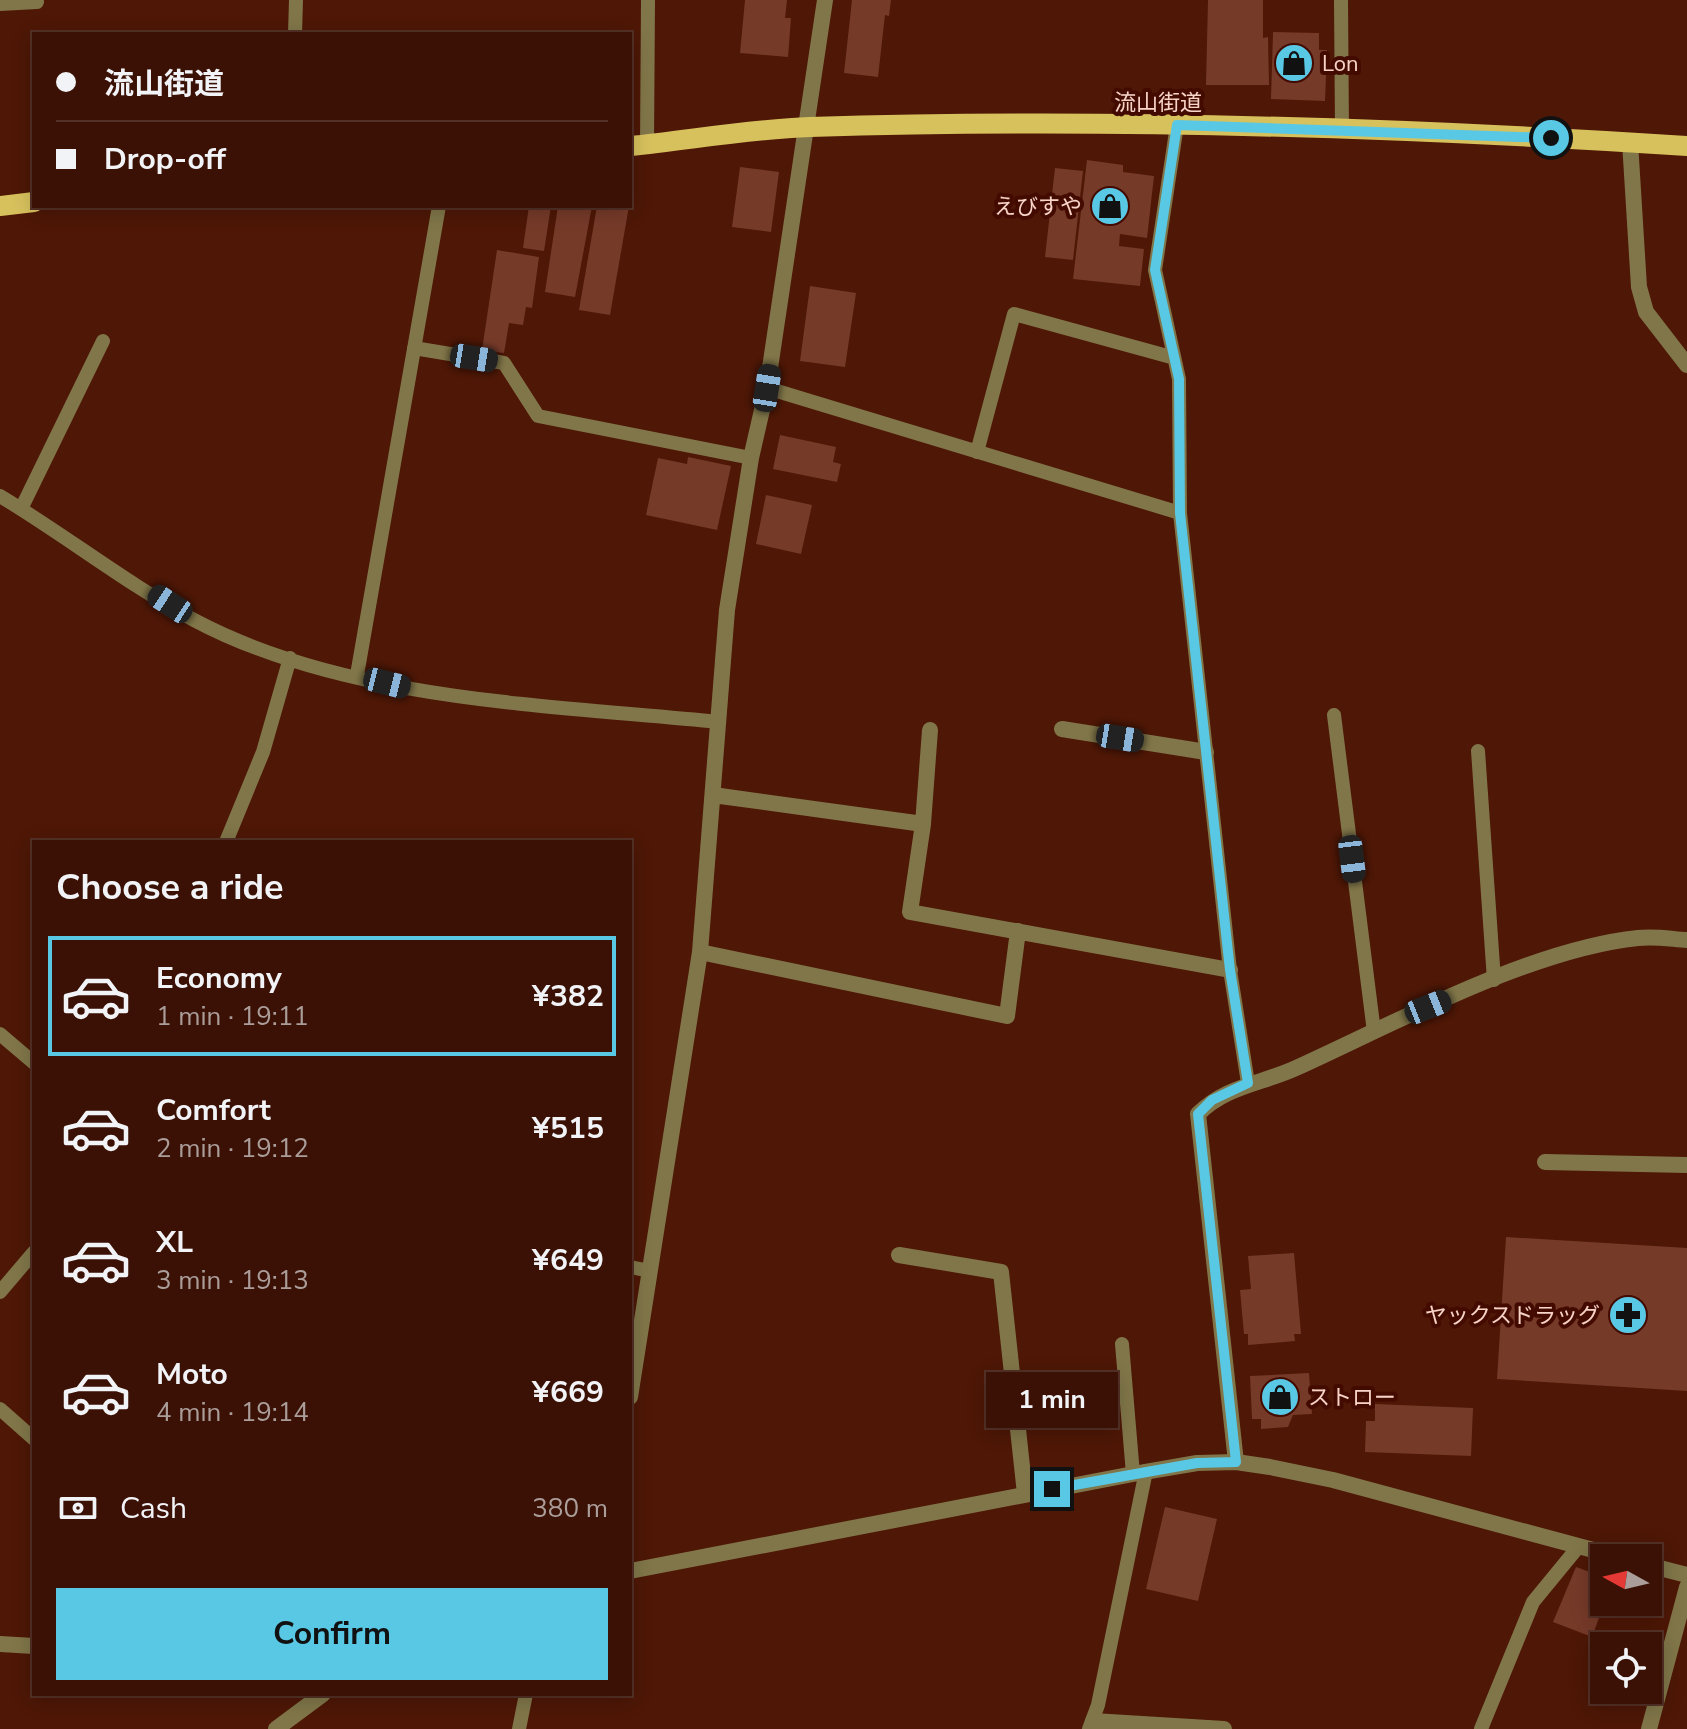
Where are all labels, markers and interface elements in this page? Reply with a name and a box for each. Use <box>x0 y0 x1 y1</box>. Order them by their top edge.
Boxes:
shop icon: Lon <box>1273 42 1315 84</box>
place label: Lon <box>1322 49 1359 79</box>
text: 流山街道 <box>104 64 224 105</box>
street label: 流山街道 <box>1114 88 1202 118</box>
route start <box>1533 120 1569 156</box>
text: Drop-off <box>104 139 226 180</box>
shop icon: えびすや <box>1089 185 1131 227</box>
place label: えびすや <box>994 192 1082 222</box>
car <box>448 342 500 374</box>
car <box>751 362 783 414</box>
car <box>143 581 197 627</box>
car <box>361 666 413 700</box>
car <box>1094 722 1146 754</box>
car <box>1337 834 1367 884</box>
text: Choose a ride <box>56 863 284 912</box>
text: Economy <box>156 958 282 999</box>
icon: car <box>60 960 132 1032</box>
text: ¥382 <box>532 976 604 1017</box>
car <box>1401 987 1455 1027</box>
text: 1 min · 19:11 <box>156 999 309 1034</box>
text: Comfort <box>156 1090 271 1131</box>
icon: car <box>60 1092 132 1164</box>
text: ¥515 <box>532 1108 604 1149</box>
text: 2 min · 19:12 <box>156 1131 309 1166</box>
text: XL <box>156 1222 193 1263</box>
icon: car <box>60 1224 132 1296</box>
text: ¥649 <box>532 1240 604 1281</box>
text: 3 min · 19:13 <box>156 1263 309 1298</box>
pharmacy icon: ヤックスドラッグ <box>1607 1294 1649 1336</box>
place label: ヤックスドラッグ <box>1425 1301 1600 1331</box>
text: Moto <box>156 1354 228 1395</box>
icon: car <box>60 1356 132 1428</box>
text: ¥669 <box>532 1372 604 1413</box>
callout: 1 min <box>986 1373 1118 1429</box>
shop icon: ストロー <box>1259 1376 1301 1418</box>
text: 1 min <box>1018 1382 1086 1417</box>
place label: ストロー <box>1308 1383 1396 1413</box>
text: 4 min · 19:14 <box>156 1395 309 1430</box>
route end <box>1034 1471 1070 1507</box>
icon: cash <box>56 1486 100 1530</box>
text: Cash <box>120 1488 187 1529</box>
text: 380 m <box>532 1491 608 1526</box>
north arrow <box>1590 1544 1662 1616</box>
map controls <box>1590 1544 1662 1704</box>
button: Confirm <box>56 1588 608 1680</box>
button: locate <box>1590 1632 1662 1704</box>

